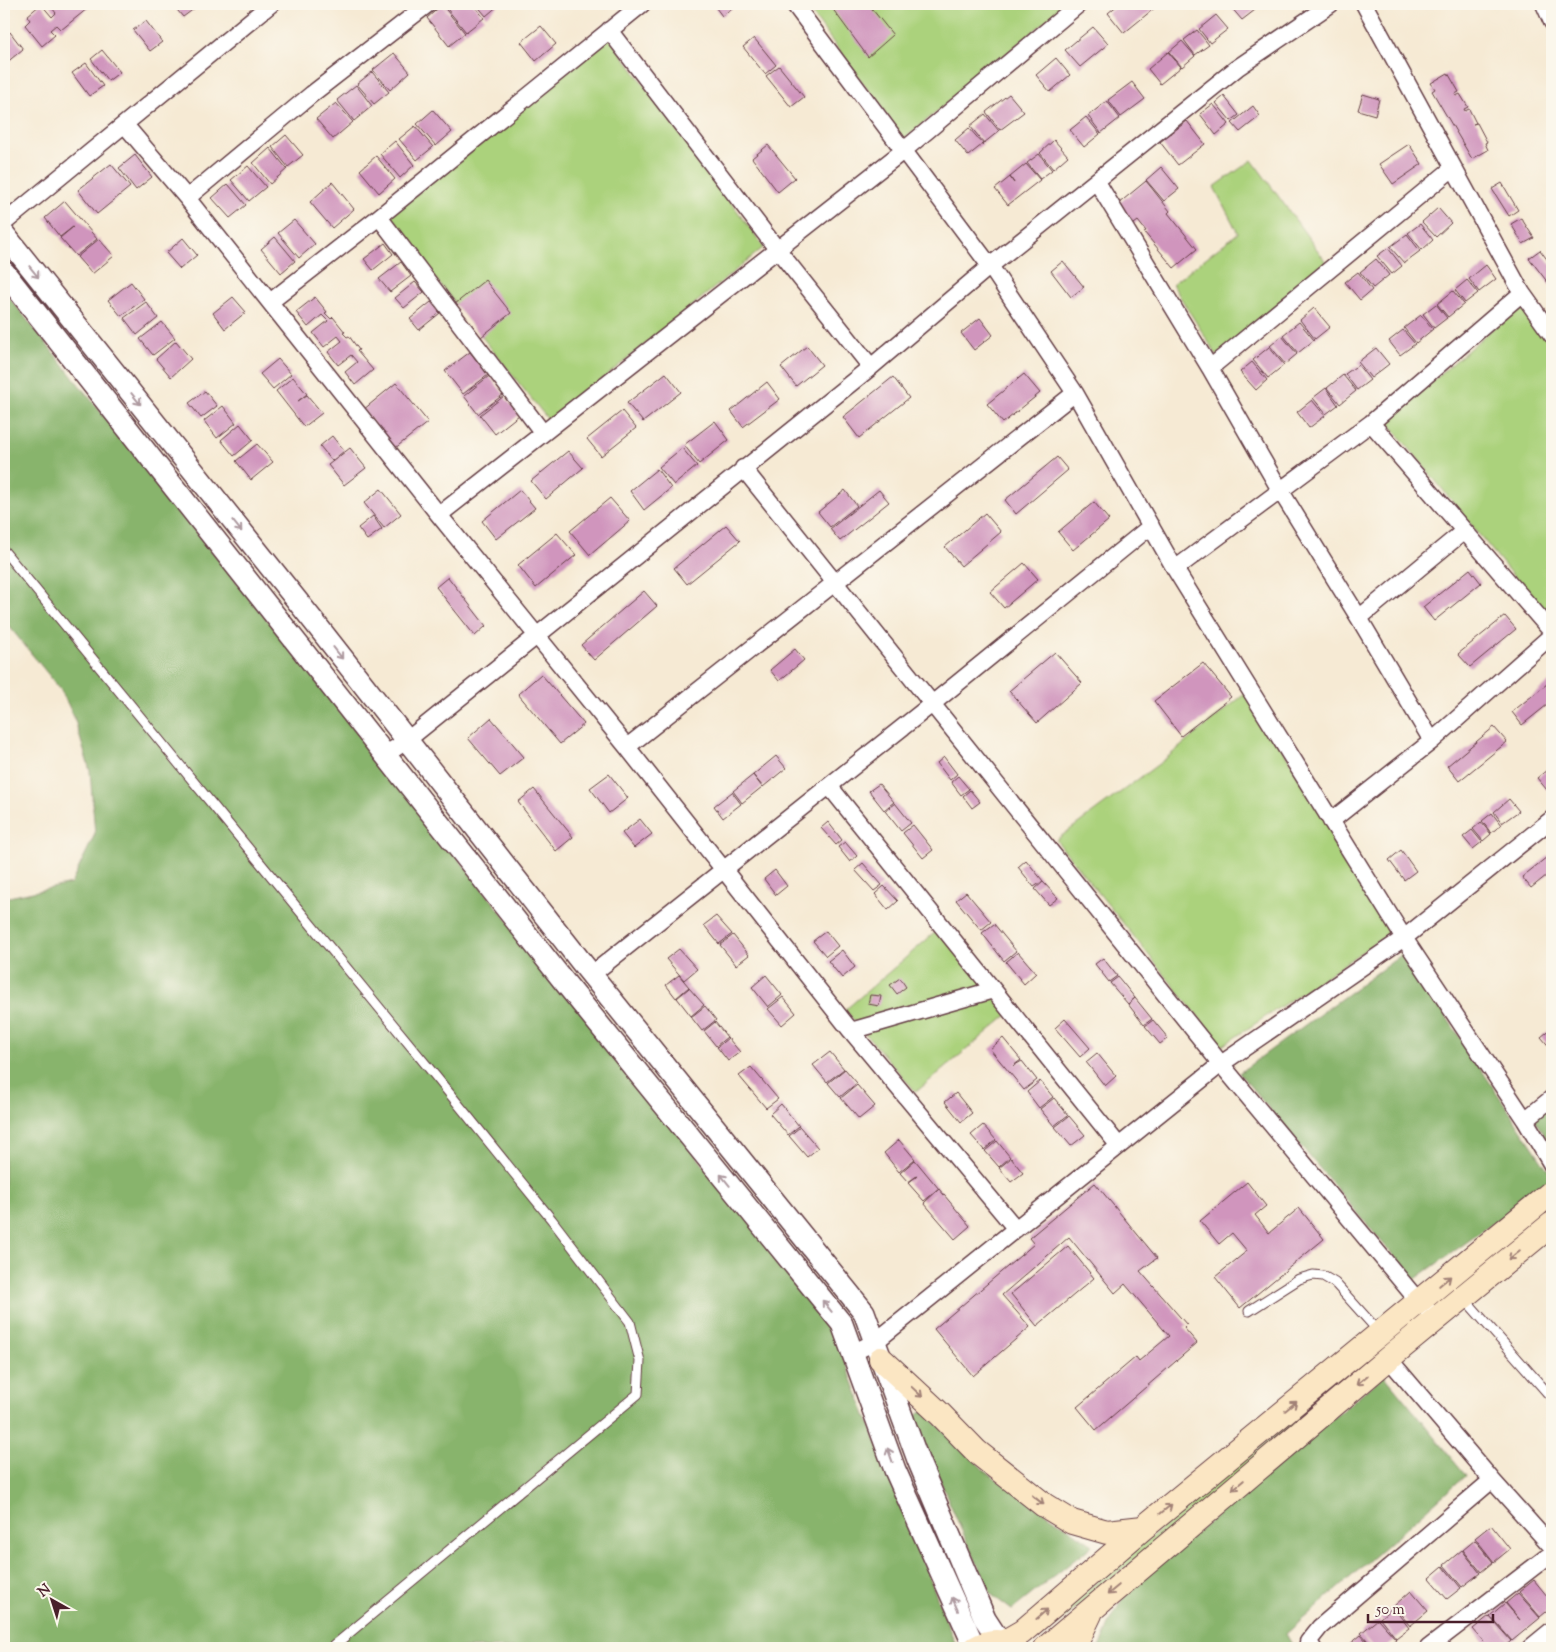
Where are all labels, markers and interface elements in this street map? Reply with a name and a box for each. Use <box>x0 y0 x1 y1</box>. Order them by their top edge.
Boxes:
one-way arrow <box>29 265 40 278</box>
one-way arrow <box>130 392 141 405</box>
one-way arrow <box>232 519 243 532</box>
one-way arrow <box>333 646 344 659</box>
one-way arrow <box>719 1174 730 1187</box>
one-way arrow <box>1508 1249 1521 1260</box>
one-way arrow <box>1438 1275 1451 1286</box>
one-way arrow <box>822 1300 833 1313</box>
one-way arrow <box>1356 1375 1369 1386</box>
one-way arrow <box>910 1386 923 1398</box>
one-way arrow <box>1285 1400 1298 1411</box>
one-way arrow <box>885 1448 894 1463</box>
one-way arrow <box>1231 1479 1244 1491</box>
one-way arrow <box>1031 1495 1044 1506</box>
one-way arrow <box>1159 1503 1172 1514</box>
north arrow <box>28 1574 78 1624</box>
text: N <box>34 1580 56 1603</box>
one-way arrow <box>1107 1584 1120 1595</box>
scale bar <box>1368 1592 1494 1624</box>
one-way arrow <box>950 1597 959 1612</box>
text: 50 m <box>1375 1600 1405 1621</box>
one-way arrow <box>1036 1609 1049 1620</box>

